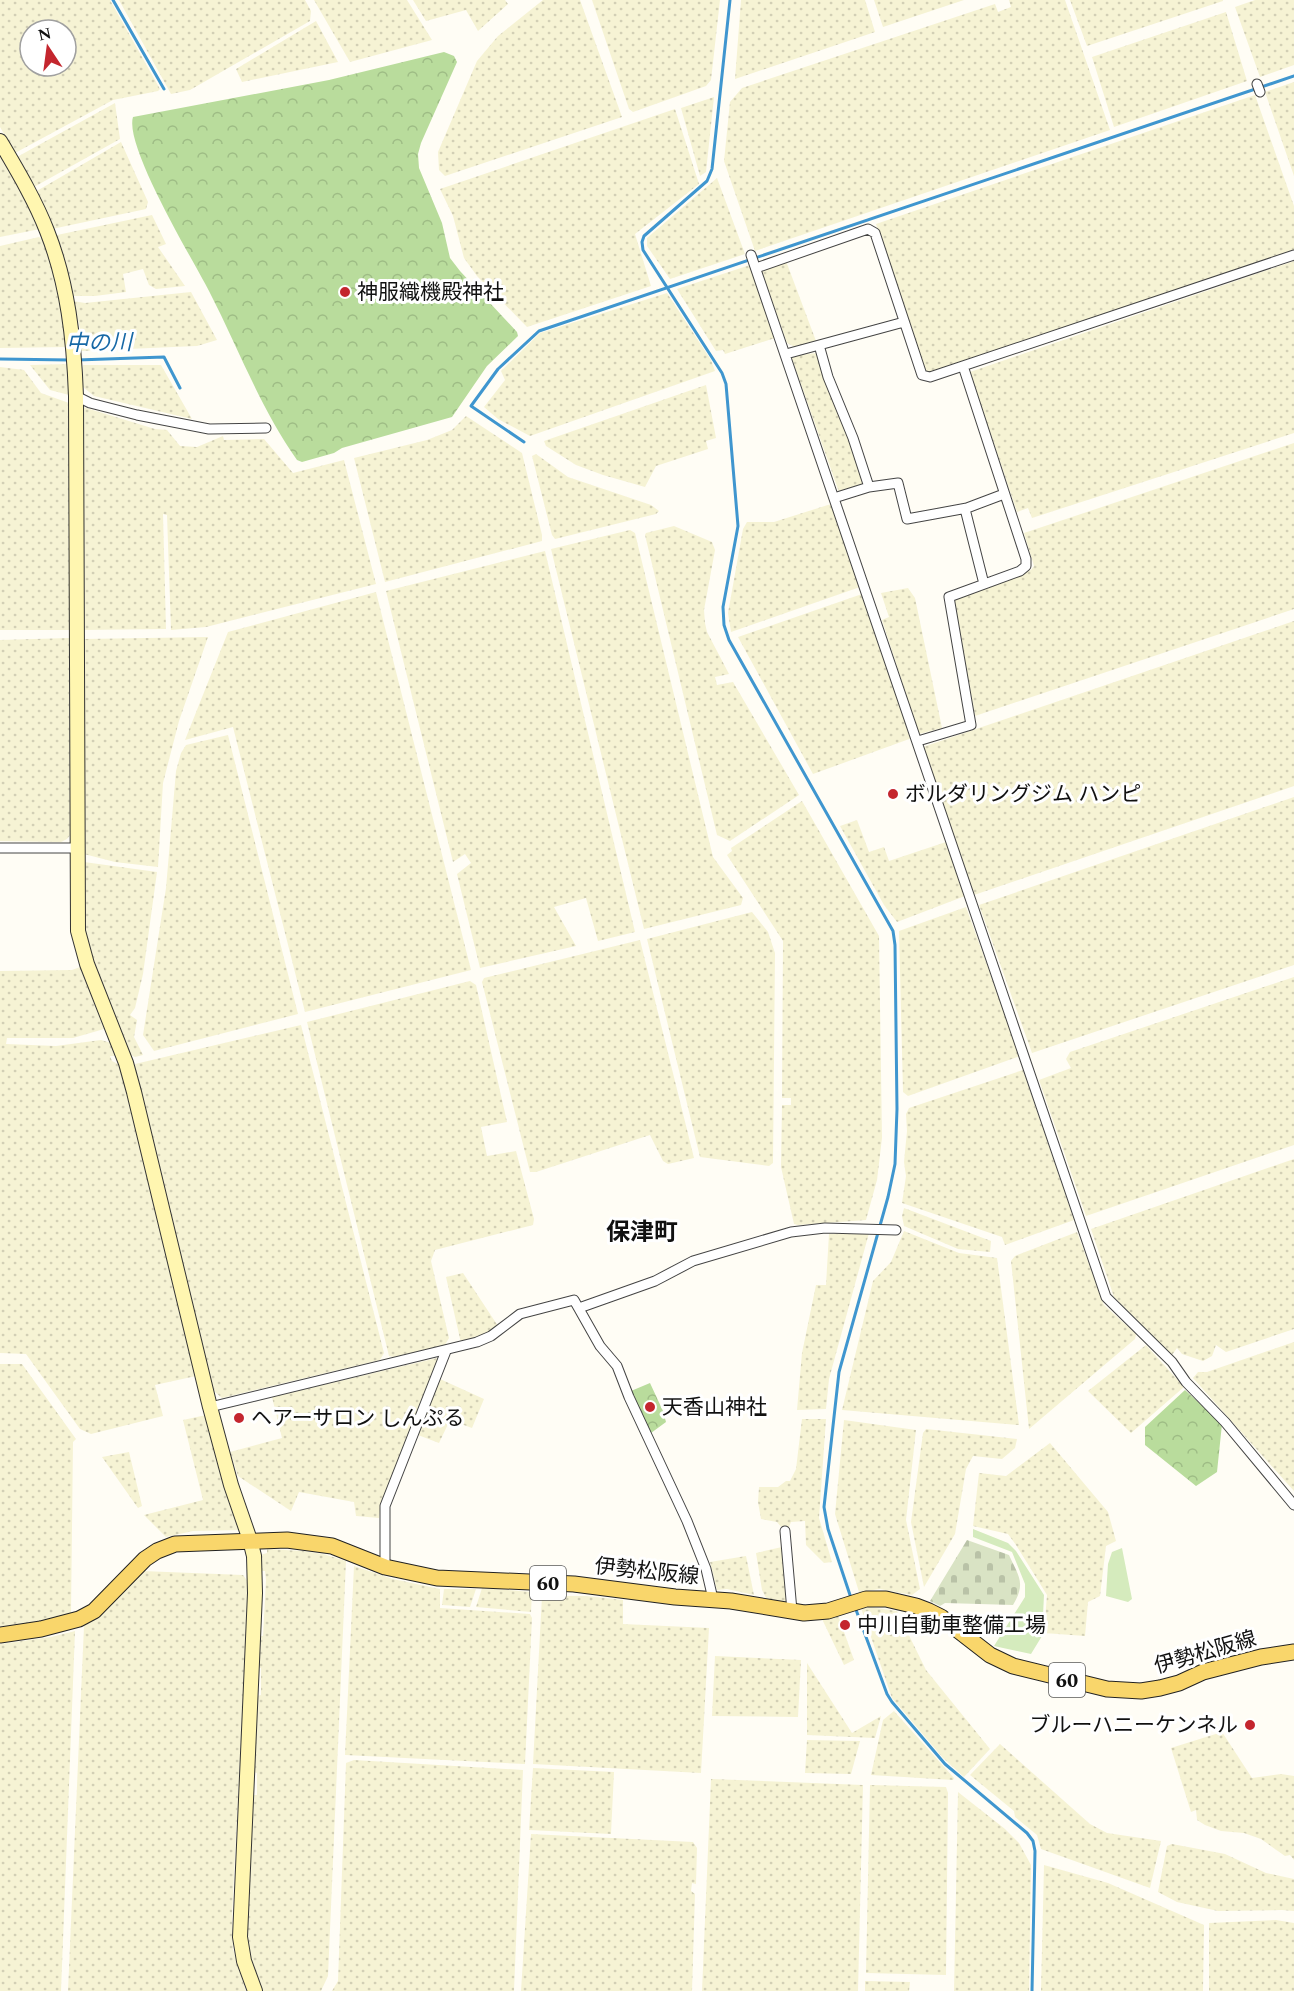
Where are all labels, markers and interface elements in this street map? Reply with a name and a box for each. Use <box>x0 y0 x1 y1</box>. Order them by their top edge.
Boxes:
north arrow <box>18 18 78 78</box>
text: N <box>36 21 54 48</box>
place label: 神服織機殿神社 <box>357 277 504 309</box>
marker: 神服織機殿神社 <box>338 285 352 299</box>
water label: 中の川 <box>66 326 134 361</box>
place label: ボルダリングジム ハンピ <box>905 779 1141 811</box>
marker: ボルダリングジム ハンピ <box>886 787 900 801</box>
district label: 保津町 <box>606 1215 678 1251</box>
place label: 天香山神社 <box>662 1392 767 1424</box>
marker: 天香山神社 <box>643 1400 657 1414</box>
place label: ヘアーサロン しんぷる <box>251 1403 465 1435</box>
marker: ヘアーサロン しんぷる <box>232 1411 246 1425</box>
street label: 伊勢松阪線 <box>593 1551 701 1593</box>
road number: 60 <box>530 1566 566 1600</box>
place label: 中川自動車整備工場 <box>857 1610 1046 1642</box>
marker: 中川自動車整備工場 <box>838 1618 852 1632</box>
street label: 伊勢松阪線 <box>1150 1623 1260 1683</box>
road number: 60 <box>1049 1663 1085 1697</box>
place label: ブルーハニーケンネル <box>1029 1710 1238 1742</box>
marker: ブルーハニーケンネル <box>1243 1718 1257 1732</box>

